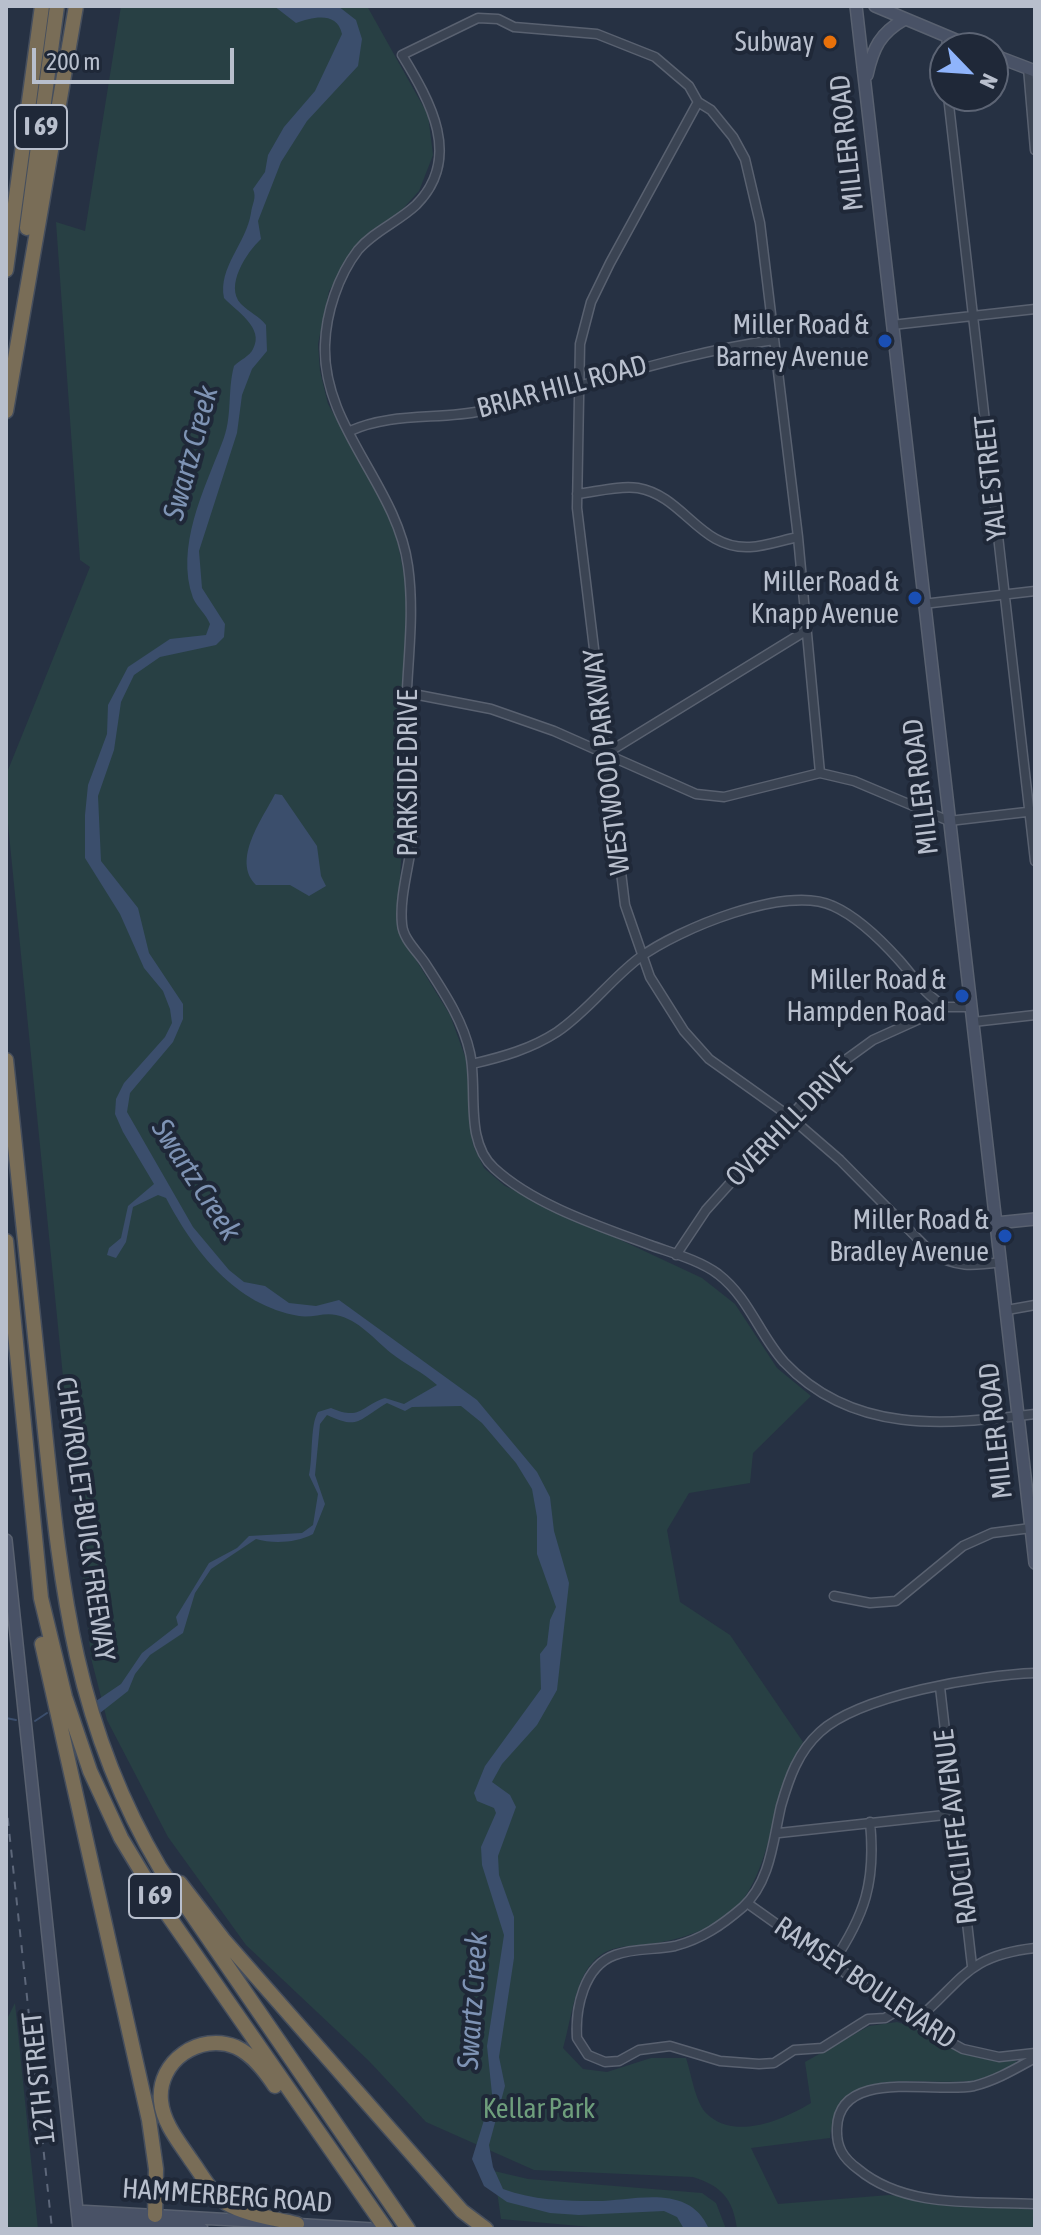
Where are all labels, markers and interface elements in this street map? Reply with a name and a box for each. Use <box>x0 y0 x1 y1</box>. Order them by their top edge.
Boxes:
place label: Subway <box>735 25 814 59</box>
scale bar <box>36 32 238 82</box>
north arrow <box>929 32 1009 112</box>
marker: Subway <box>821 33 839 51</box>
text: 200 m <box>46 48 100 75</box>
text: N <box>974 70 1003 93</box>
street label: MILLER ROAD <box>823 73 871 213</box>
road number: I 69 <box>15 105 67 149</box>
place label: Miller Road & Barney Avenue <box>716 308 869 374</box>
marker: Miller Road & Barney Avenue <box>876 332 894 350</box>
street label: BRIAR HILL ROAD <box>473 348 651 426</box>
water label: Swartz Creek <box>156 382 226 524</box>
street label: YALE STREET <box>968 414 1014 542</box>
place label: Miller Road & Knapp Avenue <box>751 565 899 631</box>
marker: Miller Road & Knapp Avenue <box>906 589 924 607</box>
street label: WESTWOOD PARKWAY <box>576 647 638 877</box>
street label: PARKSIDE DRIVE <box>391 690 425 856</box>
street label: MILLER ROAD <box>896 717 946 857</box>
place label: Miller Road & Hampden Road <box>786 963 946 1029</box>
marker: Miller Road & Hampden Road <box>953 987 971 1005</box>
street label: OVERHILL DRIVE <box>719 1050 859 1194</box>
water label: Swartz Creek <box>144 1113 248 1247</box>
place label: Miller Road & Bradley Avenue <box>829 1203 989 1269</box>
marker: Miller Road & Bradley Avenue <box>996 1227 1014 1245</box>
street label: MILLER ROAD <box>972 1361 1020 1501</box>
street label: CHEVROLET-BUICK FREEWAY <box>48 1375 122 1663</box>
street label: RADCLIFFE AVENUE <box>927 1728 985 1926</box>
road number: I 69 <box>129 1874 181 1918</box>
street label: RAMSEY BOULEVARD <box>768 1910 962 2056</box>
water label: Swartz Creek <box>450 1931 496 2071</box>
street label: 12TH STREET <box>15 2010 63 2146</box>
park label: Kellar Park <box>483 2092 595 2126</box>
street label: HAMMERBERG ROAD <box>121 2172 333 2220</box>

